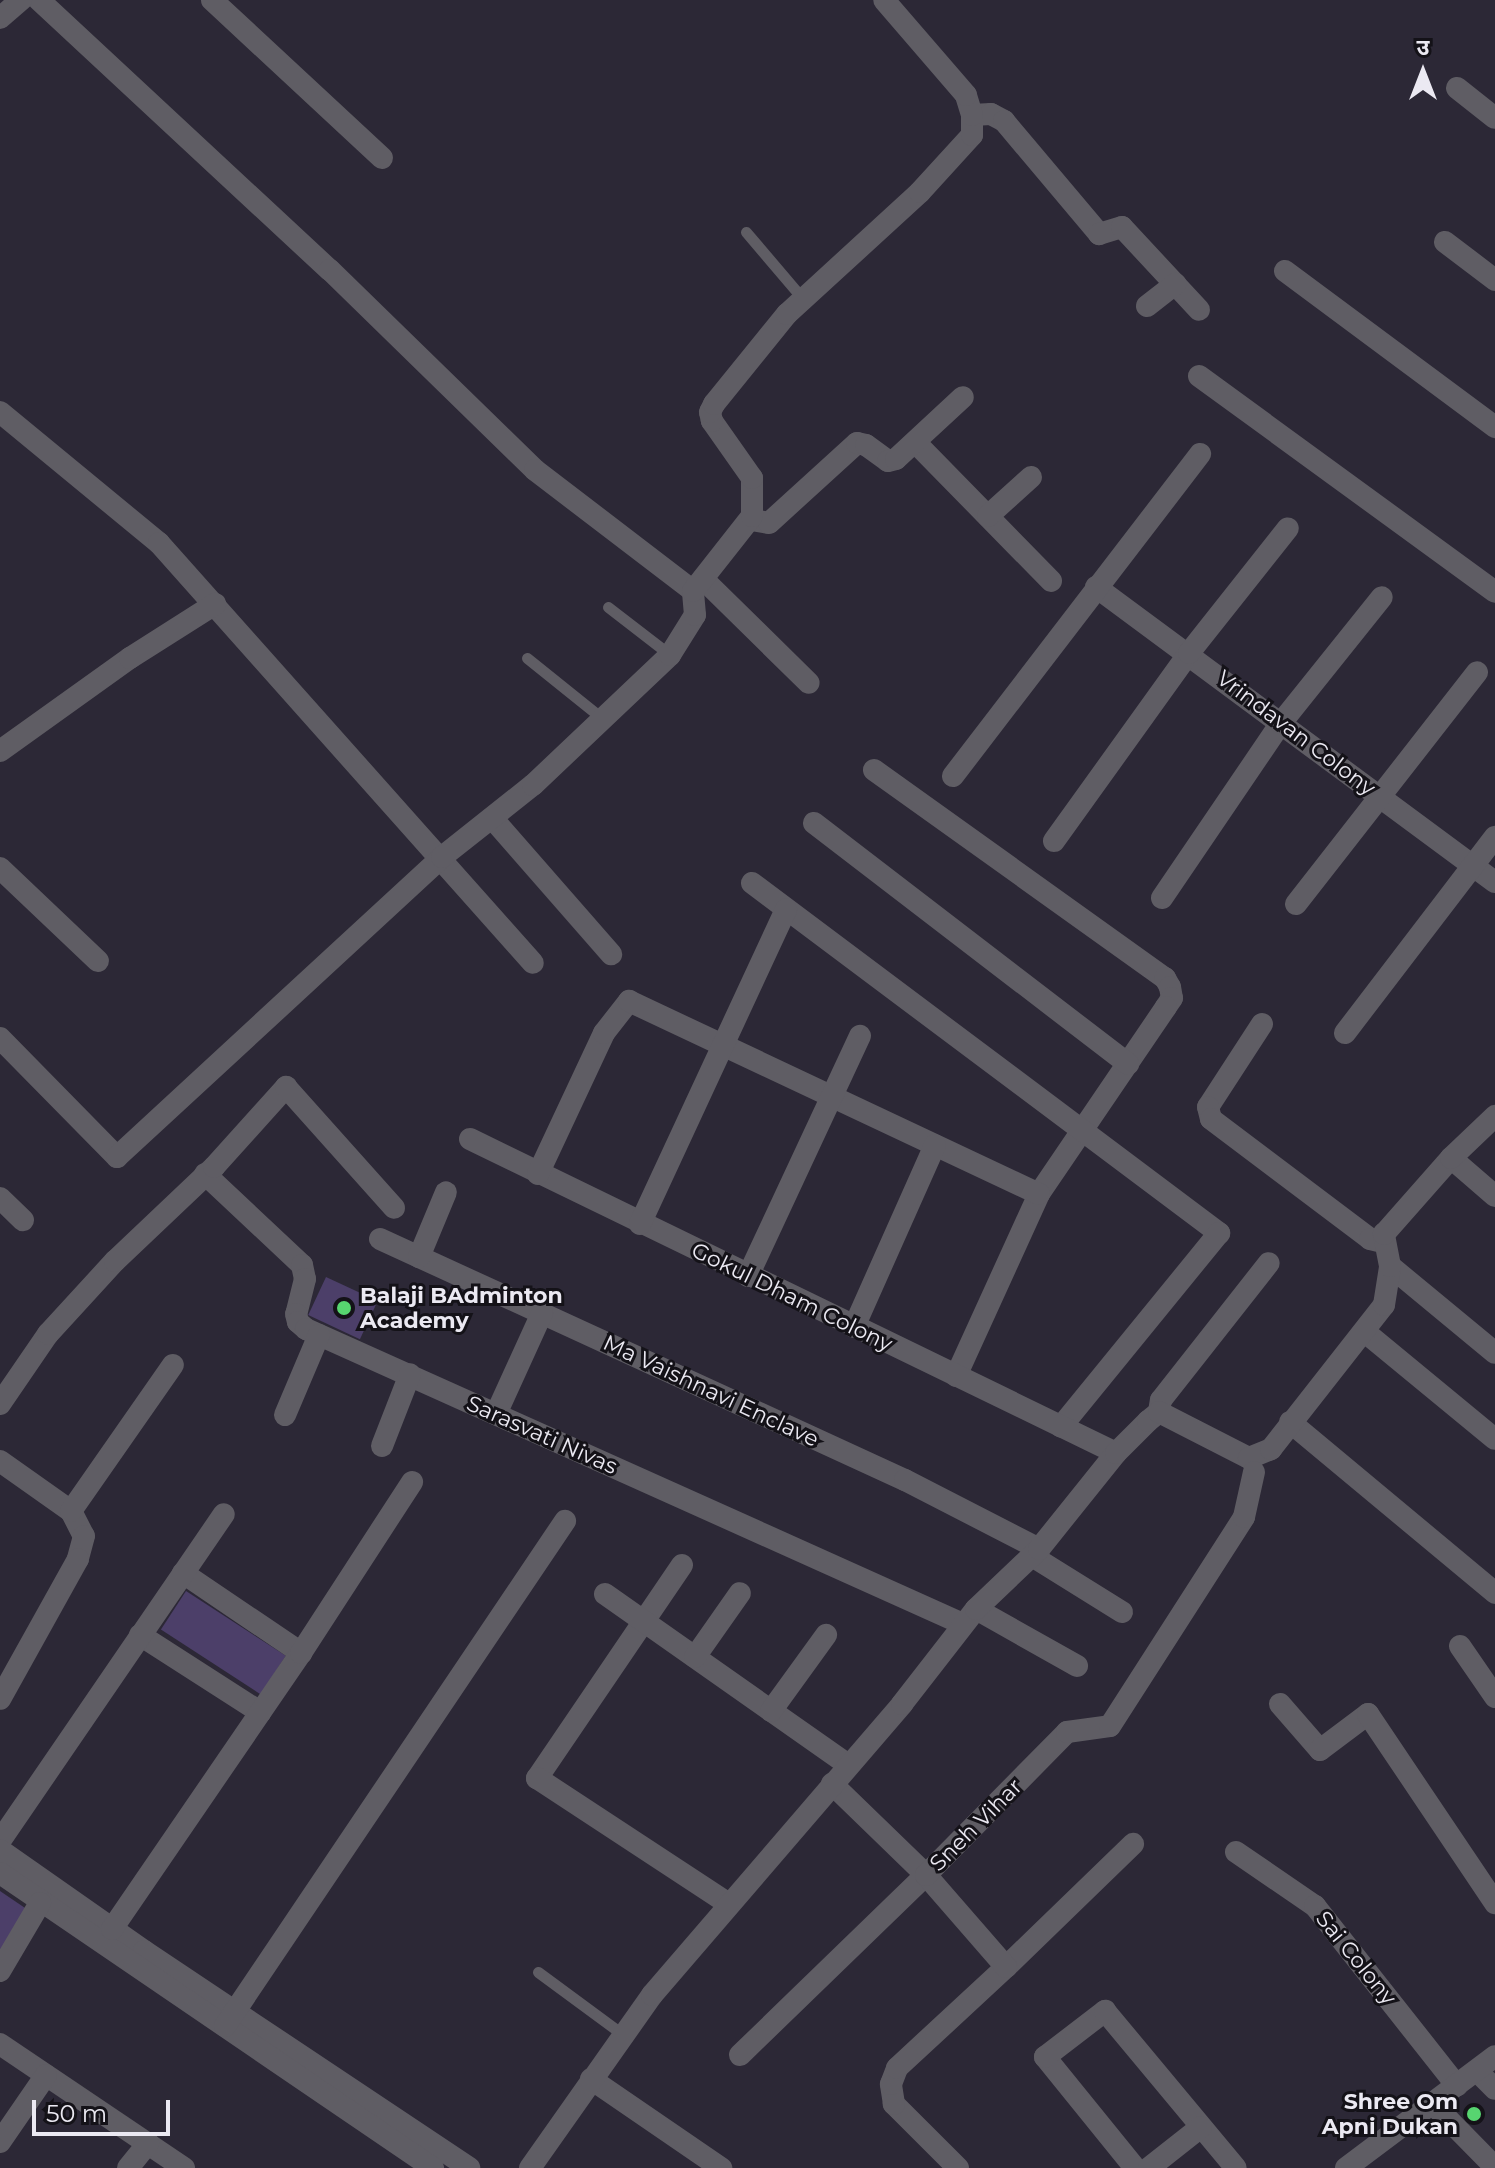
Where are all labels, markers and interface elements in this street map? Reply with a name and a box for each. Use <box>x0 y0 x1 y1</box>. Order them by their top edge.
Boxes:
north arrow <box>1383 32 1463 112</box>
text: उ <box>1417 34 1429 61</box>
street label: Vrindavan Colony <box>1211 665 1381 801</box>
street label: Gokul Dham Colony <box>687 1237 897 1357</box>
place label: Balaji BAdminton Academy <box>360 1282 563 1334</box>
marker: Balaji BAdminton Academy <box>335 1299 353 1317</box>
street label: Ma Vaishnavi Enclave <box>599 1329 823 1453</box>
street label: Sarasvati Nivas <box>463 1390 621 1480</box>
street label: Sneh Vihar <box>924 1773 1028 1877</box>
street label: Sai Colony <box>1310 1906 1402 2010</box>
scale bar <box>36 2084 174 2134</box>
place label: Shree Om Apni Dukan <box>1322 2088 1458 2140</box>
text: 50 m <box>46 2099 107 2128</box>
marker: Shree Om Apni Dukan <box>1465 2105 1483 2123</box>

